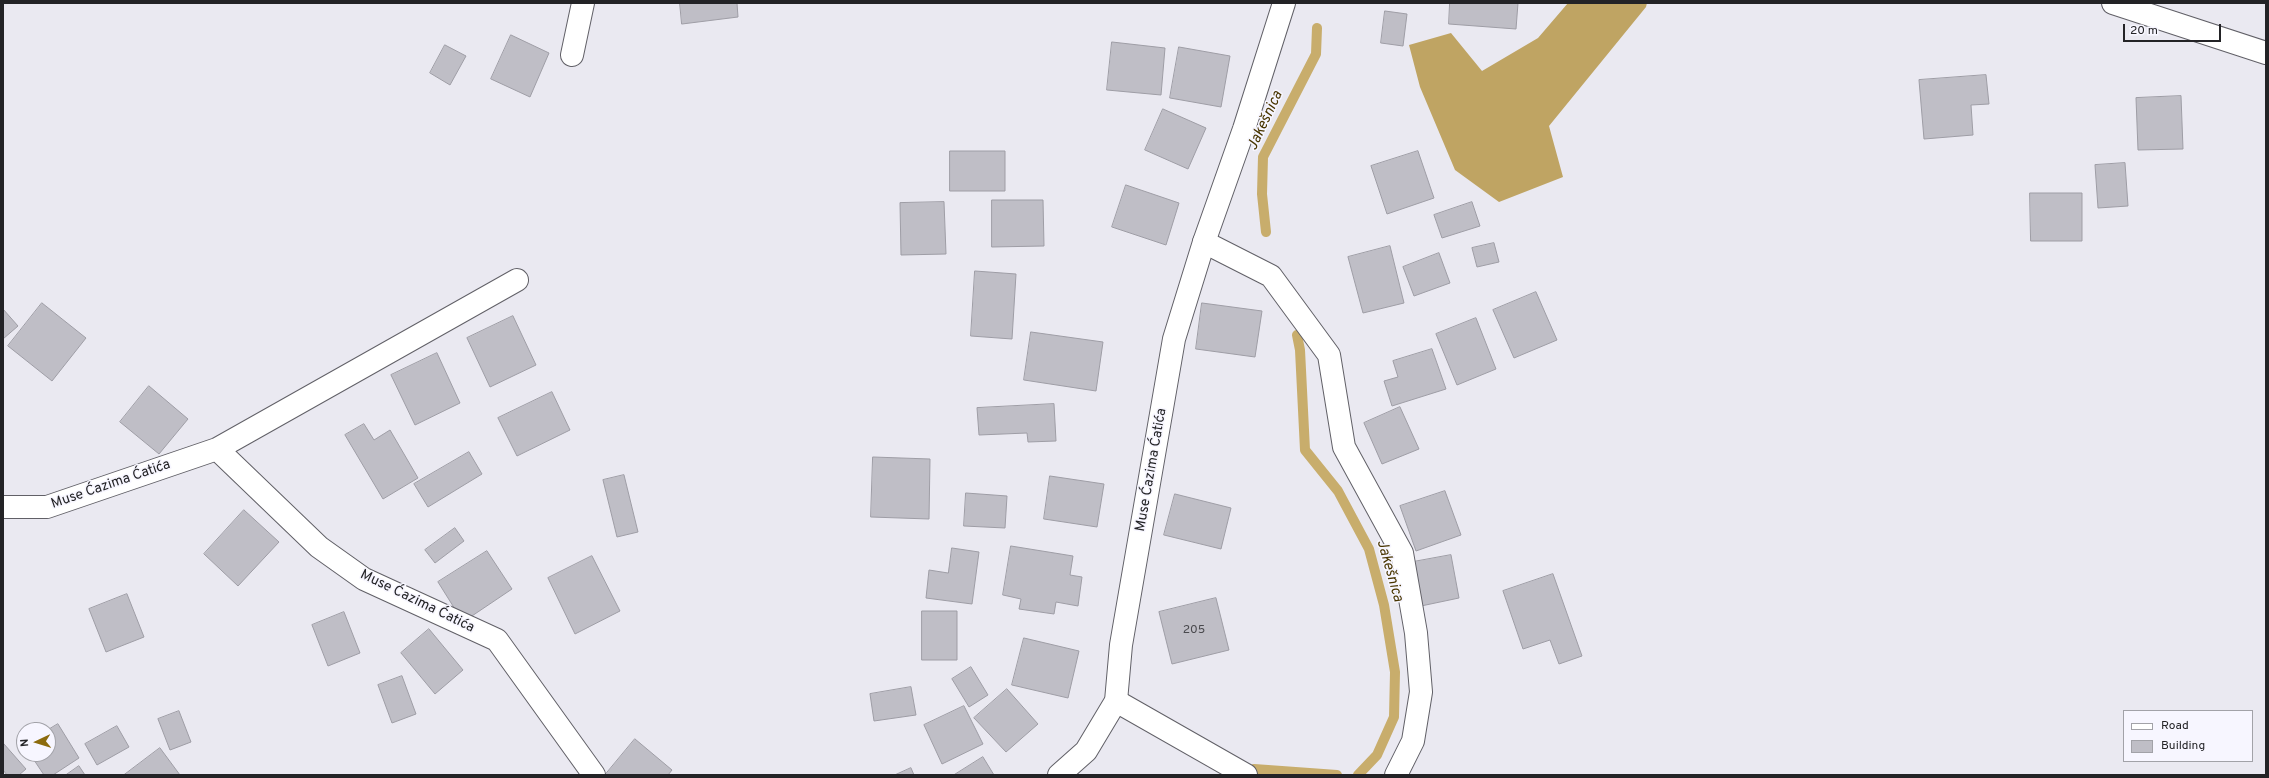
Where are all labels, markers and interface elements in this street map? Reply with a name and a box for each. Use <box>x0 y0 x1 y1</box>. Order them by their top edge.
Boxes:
scale bar <box>2125 16 2223 42</box>
text: 20 m <box>2130 23 2158 39</box>
water label: Jakešnica <box>1244 88 1288 154</box>
street label: Muse Ćazima Ćatića <box>1133 407 1171 533</box>
street label: Muse Ćazima Ćatića <box>49 457 173 513</box>
water label: Jakešnica <box>1372 538 1406 604</box>
street label: Muse Ćazima Ćatića <box>357 567 477 637</box>
house number: 205 <box>1183 624 1205 638</box>
legend <box>2123 710 2253 762</box>
text: Road <box>2161 718 2189 734</box>
north arrow <box>16 722 56 762</box>
text: N <box>18 738 32 747</box>
text: Building <box>2161 738 2205 754</box>

